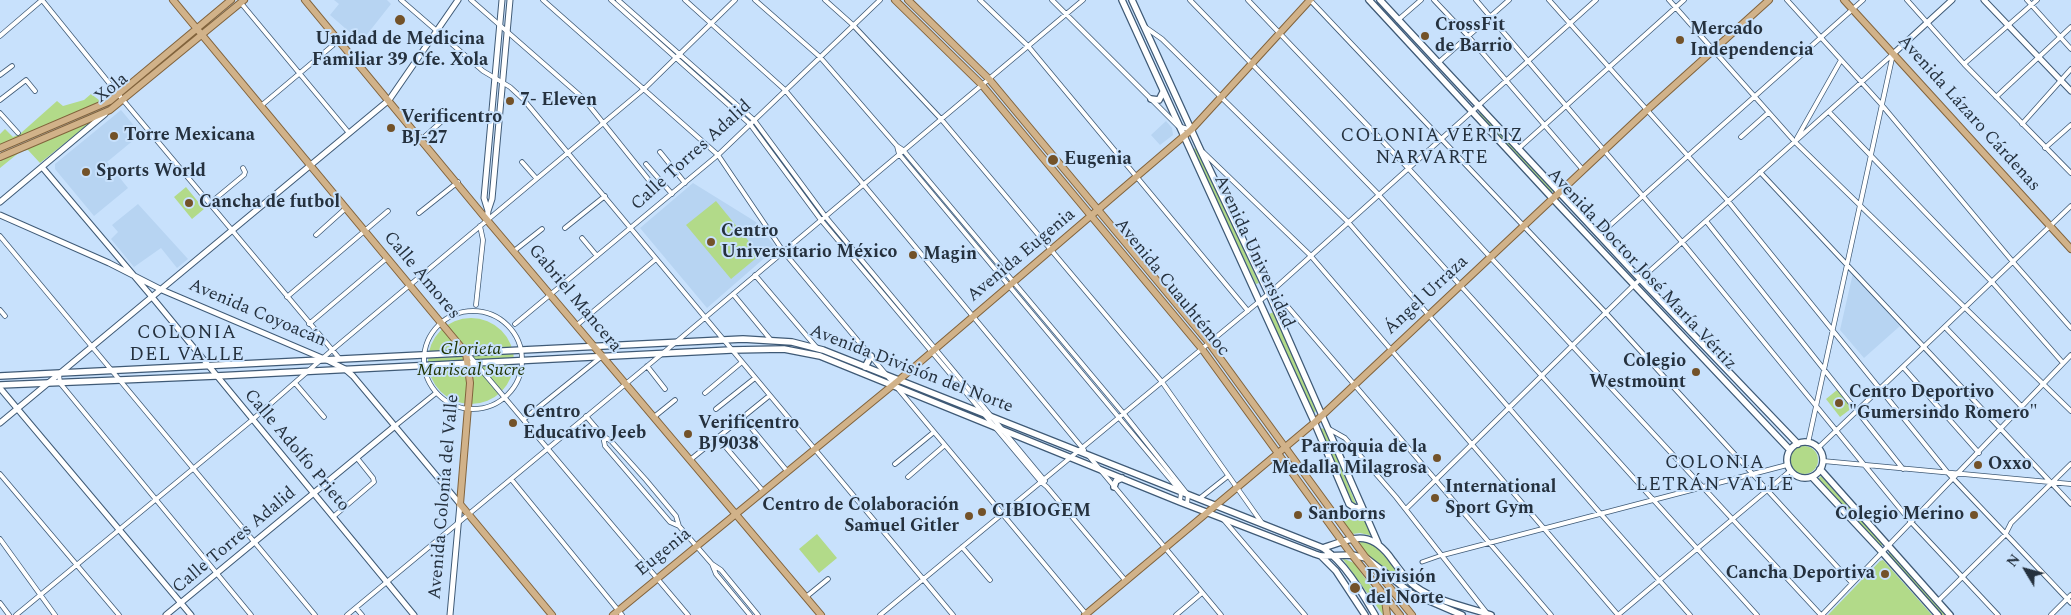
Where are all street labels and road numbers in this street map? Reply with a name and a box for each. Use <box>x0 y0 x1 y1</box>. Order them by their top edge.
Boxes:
street label: Avenida Lázaro Cárdenas <box>1892 31 2044 197</box>
street label: Xola <box>91 69 133 109</box>
street label: Calle Torres Adalid <box>627 96 757 216</box>
street label: Avenida Doctor José María Vértiz <box>1542 165 1740 375</box>
street label: Avenida Universidad <box>1208 172 1298 332</box>
street label: Avenida Eugenia <box>964 204 1080 308</box>
street label: Avenida Cuauhtémoc <box>1109 215 1233 361</box>
street label: Calle Amores <box>378 228 464 324</box>
street label: Gabriel Mancera <box>523 241 625 357</box>
street label: Ángel Urraza <box>1381 252 1473 340</box>
street label: Avenida Coyoacán <box>185 275 329 353</box>
street label: Avenida División del Norte <box>806 321 1016 419</box>
street label: Calle Adolfo Prieto <box>239 385 353 517</box>
street label: Avenida Colonia del Valle <box>425 394 465 600</box>
street label: Calle Torres Adalid <box>169 483 301 599</box>
street label: Eugenia <box>632 524 696 582</box>

